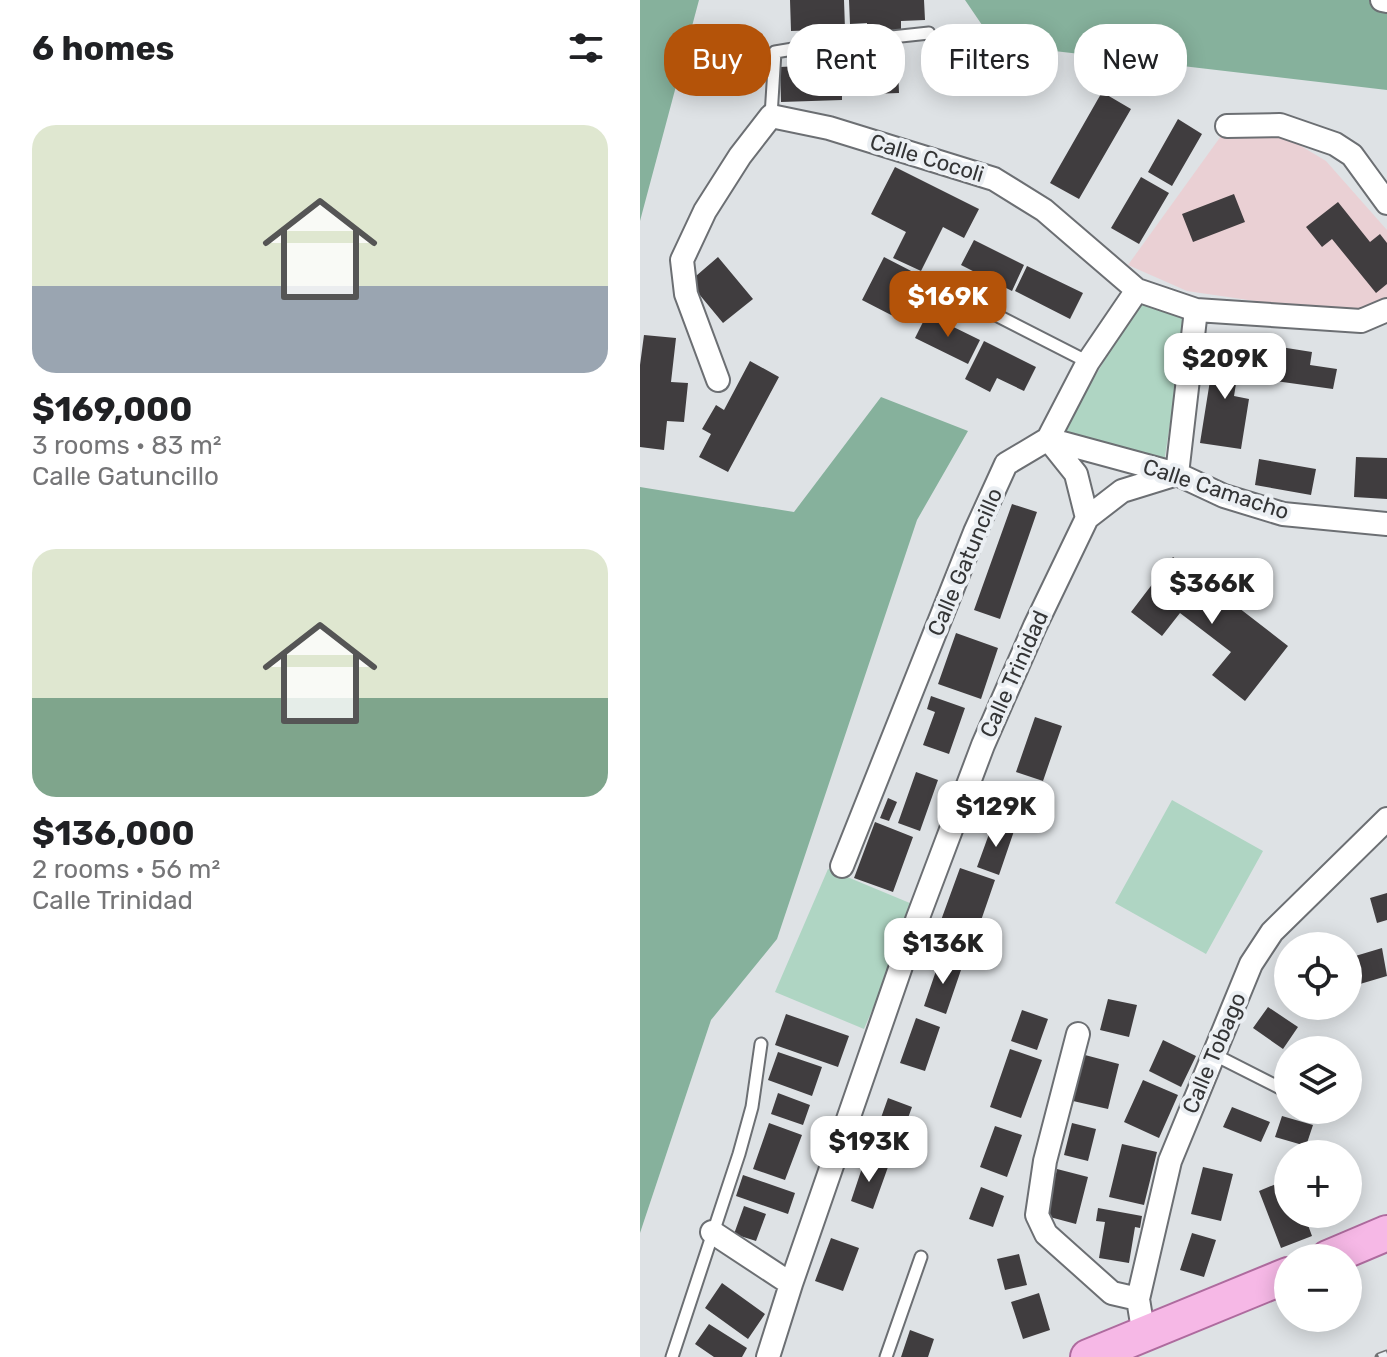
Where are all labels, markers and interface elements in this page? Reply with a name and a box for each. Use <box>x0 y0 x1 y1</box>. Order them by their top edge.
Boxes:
chip: Buy <box>664 24 771 96</box>
chip: Rent <box>787 24 905 96</box>
chip: Filters <box>921 24 1058 96</box>
chip: New <box>1074 24 1187 96</box>
icon: filters <box>564 26 608 70</box>
text: 6 homes <box>32 28 174 69</box>
street label: Calle Cocoli <box>867 128 987 188</box>
icon: home <box>248 177 392 321</box>
pin: $169K <box>892 271 1004 339</box>
text: $169K <box>907 281 989 312</box>
pin: $209K <box>1169 333 1281 401</box>
text: $209K <box>1182 343 1268 374</box>
text: $169,000 <box>32 389 192 430</box>
text: 3 rooms · 83 m² <box>32 430 222 461</box>
street label: Calle Camacho <box>1140 453 1292 525</box>
text: Calle Gatuncillo <box>32 461 219 492</box>
street label: Calle Gatuncillo <box>922 484 1008 640</box>
pin: $366K <box>1156 558 1268 626</box>
text: $366K <box>1169 568 1255 599</box>
icon: home <box>248 601 392 745</box>
street label: Calle Trinidad <box>974 606 1054 742</box>
pin: $129K <box>940 781 1052 849</box>
text: $129K <box>955 791 1037 822</box>
text: $136,000 <box>32 813 195 854</box>
text: 2 rooms · 56 m² <box>32 854 220 885</box>
text: Calle Trinidad <box>32 885 193 916</box>
pin: $136K <box>887 918 999 986</box>
text: $136K <box>902 928 984 959</box>
map controls <box>1274 932 1362 1332</box>
button: locate <box>1274 932 1362 1020</box>
street label: Calle Tobago <box>1176 988 1252 1118</box>
button: layers <box>1274 1036 1362 1124</box>
pin: $193K <box>813 1116 925 1184</box>
text: $193K <box>828 1126 910 1157</box>
button: + <box>1274 1140 1362 1228</box>
button: − <box>1274 1244 1362 1332</box>

